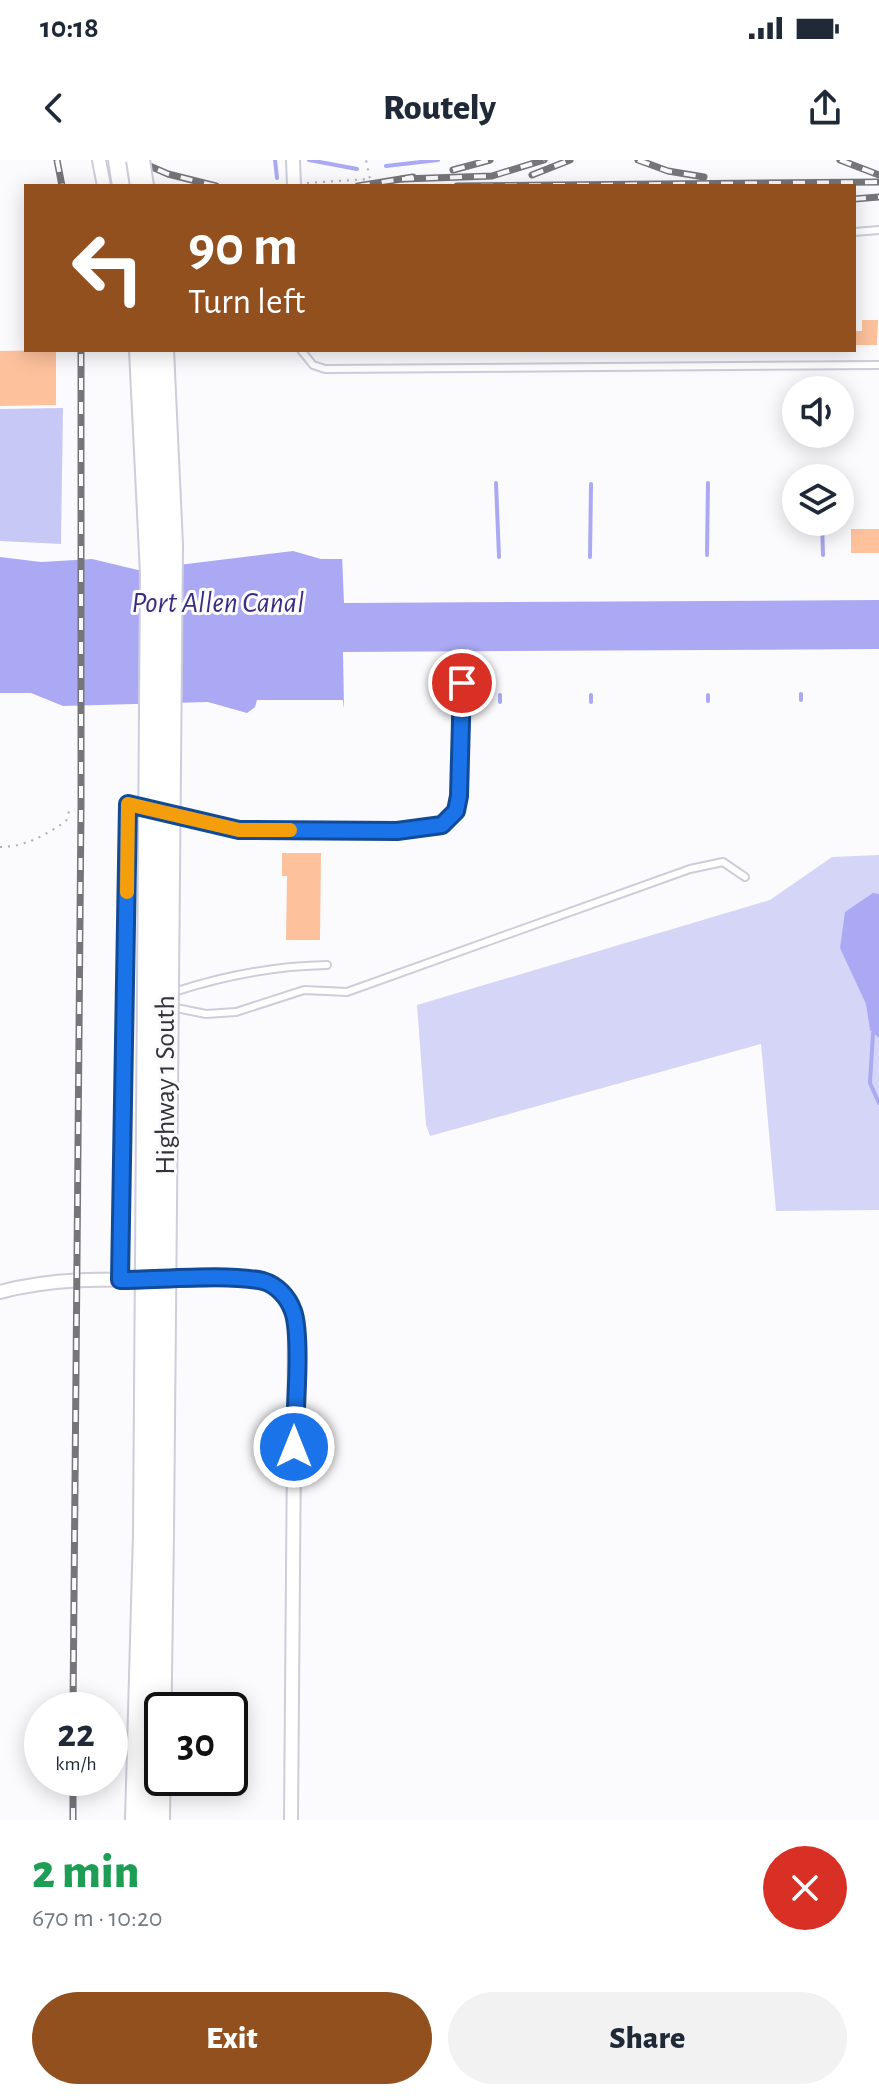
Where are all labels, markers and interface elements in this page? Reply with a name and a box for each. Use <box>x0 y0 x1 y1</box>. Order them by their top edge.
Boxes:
text: 10:18 <box>40 13 99 43</box>
icon: back <box>32 86 76 130</box>
icon: share <box>803 86 847 130</box>
text: Routely <box>383 90 496 126</box>
icon: left <box>56 216 160 320</box>
text: 90 m <box>188 219 298 275</box>
text: Turn left <box>188 284 305 320</box>
map controls <box>782 376 854 536</box>
button: sound <box>782 376 854 448</box>
button: layers <box>782 464 854 536</box>
water label: Port Allen Canal <box>132 588 304 618</box>
pin <box>428 649 496 717</box>
icon: arrive <box>440 661 484 705</box>
street label: Highway 1 South <box>152 995 180 1175</box>
position arrow <box>252 1405 336 1489</box>
speed limit sign: 30 <box>144 1692 248 1796</box>
text: 22 <box>57 1714 95 1754</box>
text: km/h <box>55 1754 97 1774</box>
button: close <box>763 1846 847 1930</box>
text: 2 min <box>32 1849 140 1897</box>
text: 670 m · 10:20 <box>32 1905 163 1931</box>
button: Exit <box>32 1992 432 2084</box>
button: Share <box>448 1992 847 2084</box>

